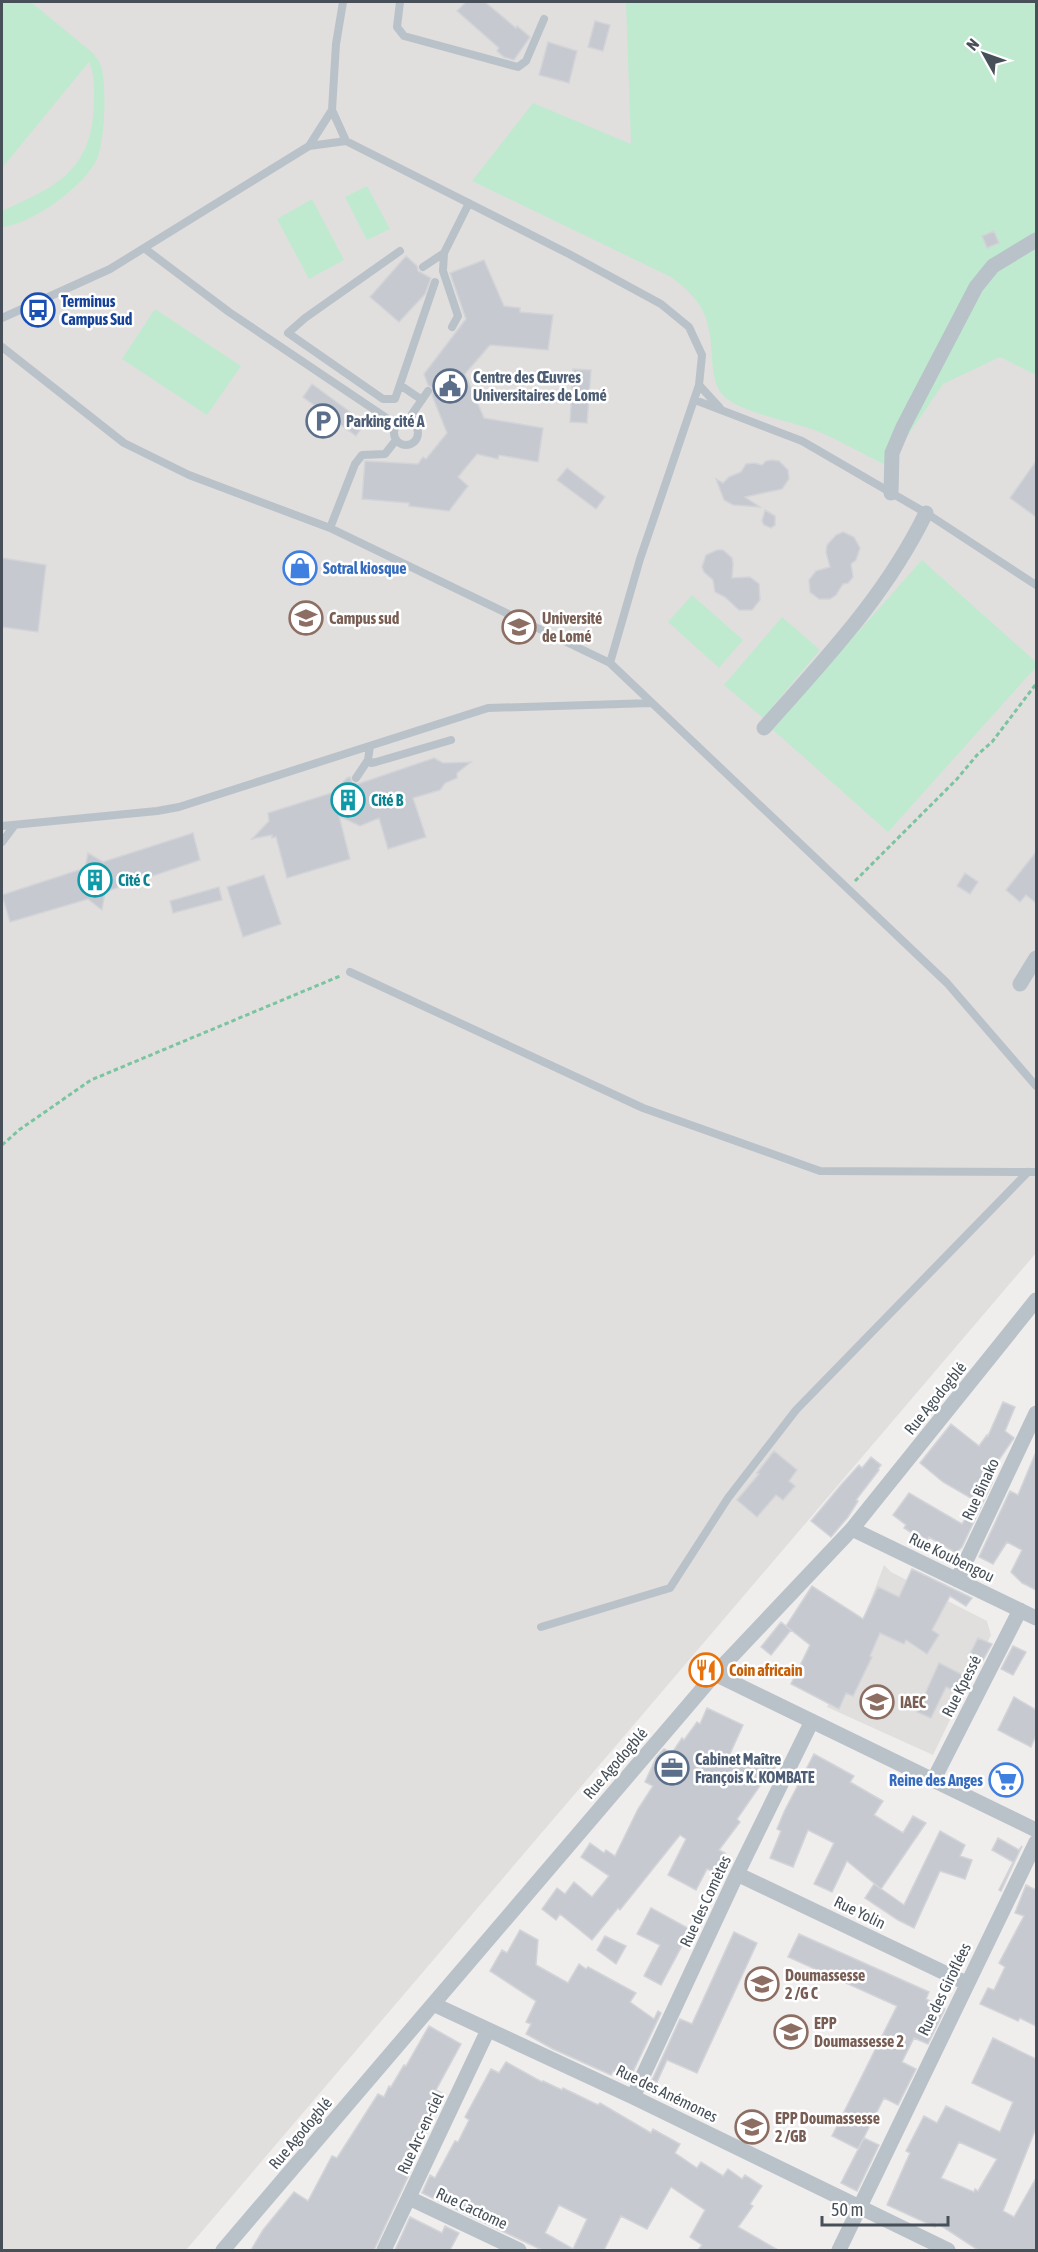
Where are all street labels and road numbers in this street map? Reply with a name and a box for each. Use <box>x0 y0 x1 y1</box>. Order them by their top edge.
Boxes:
street label: Rue Agodogblé <box>900 1358 970 1438</box>
street label: Rue Binako <box>958 1455 1002 1523</box>
street label: Rue Koubengou <box>906 1529 997 1586</box>
street label: Rue Kpessé <box>938 1652 985 1720</box>
street label: Rue Agodogblé <box>579 1724 651 1803</box>
street label: Rue des Comètes <box>676 1852 734 1950</box>
street label: Rue Yolin <box>832 1892 888 1932</box>
street label: Rue des Giroflées <box>914 1939 974 2038</box>
street label: Rue des Anémones <box>613 2061 721 2125</box>
street label: Rue Arc-en-ciel <box>393 2089 447 2177</box>
street label: Rue Agodogblé <box>265 2093 336 2173</box>
street label: Rue Cactome <box>434 2184 510 2232</box>

